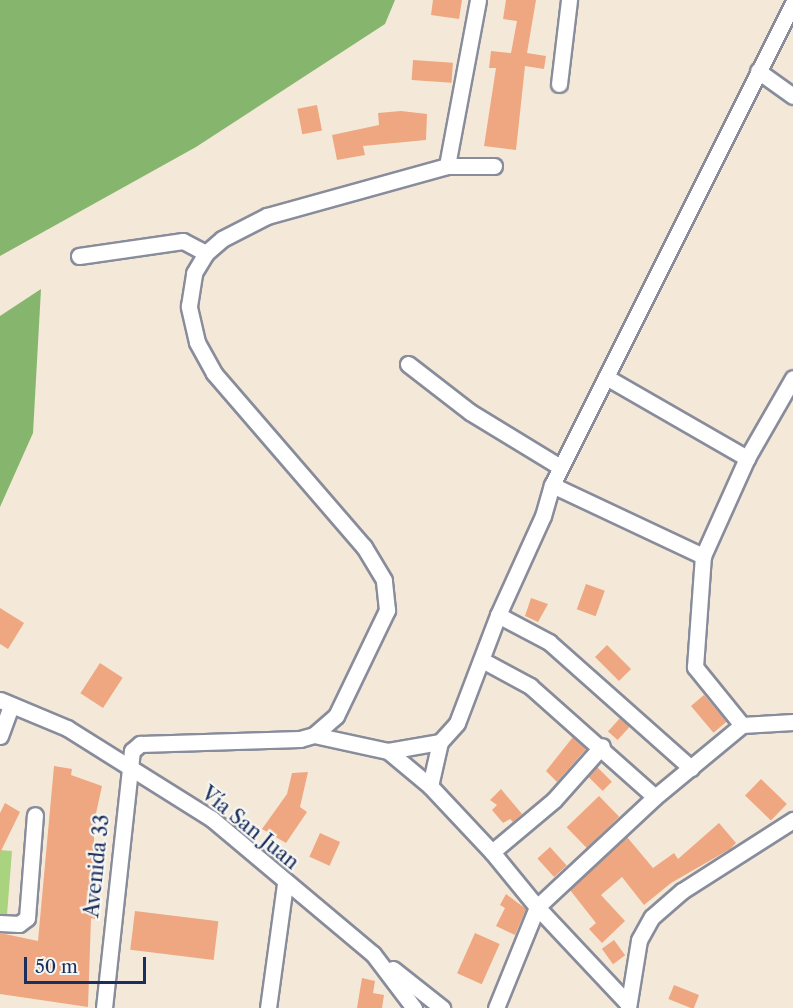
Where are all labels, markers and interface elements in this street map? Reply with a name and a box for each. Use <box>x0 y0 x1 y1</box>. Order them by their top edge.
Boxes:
street label: Vía San Juan <box>196 781 304 875</box>
street label: Avenida 33 <box>80 813 114 919</box>
scale bar <box>27 945 148 983</box>
text: 50 m <box>35 956 78 978</box>

